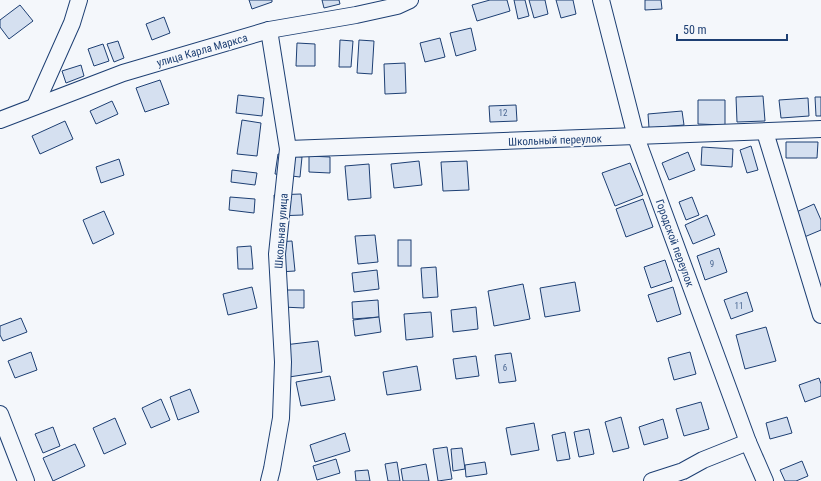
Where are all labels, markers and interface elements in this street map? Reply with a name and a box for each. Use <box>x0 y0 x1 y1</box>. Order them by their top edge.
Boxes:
scale bar <box>677 16 787 42</box>
text: 50 m <box>683 23 707 37</box>
street label: улица Карла Маркса <box>155 31 249 70</box>
house number: 12 <box>499 108 508 118</box>
street label: Школьный переулок <box>508 132 603 149</box>
street label: Школьная улица <box>272 193 291 269</box>
street label: Городской переулок <box>653 198 697 289</box>
house number: 9 <box>710 259 714 269</box>
house number: 11 <box>735 301 743 311</box>
house number: 6 <box>503 363 507 373</box>

